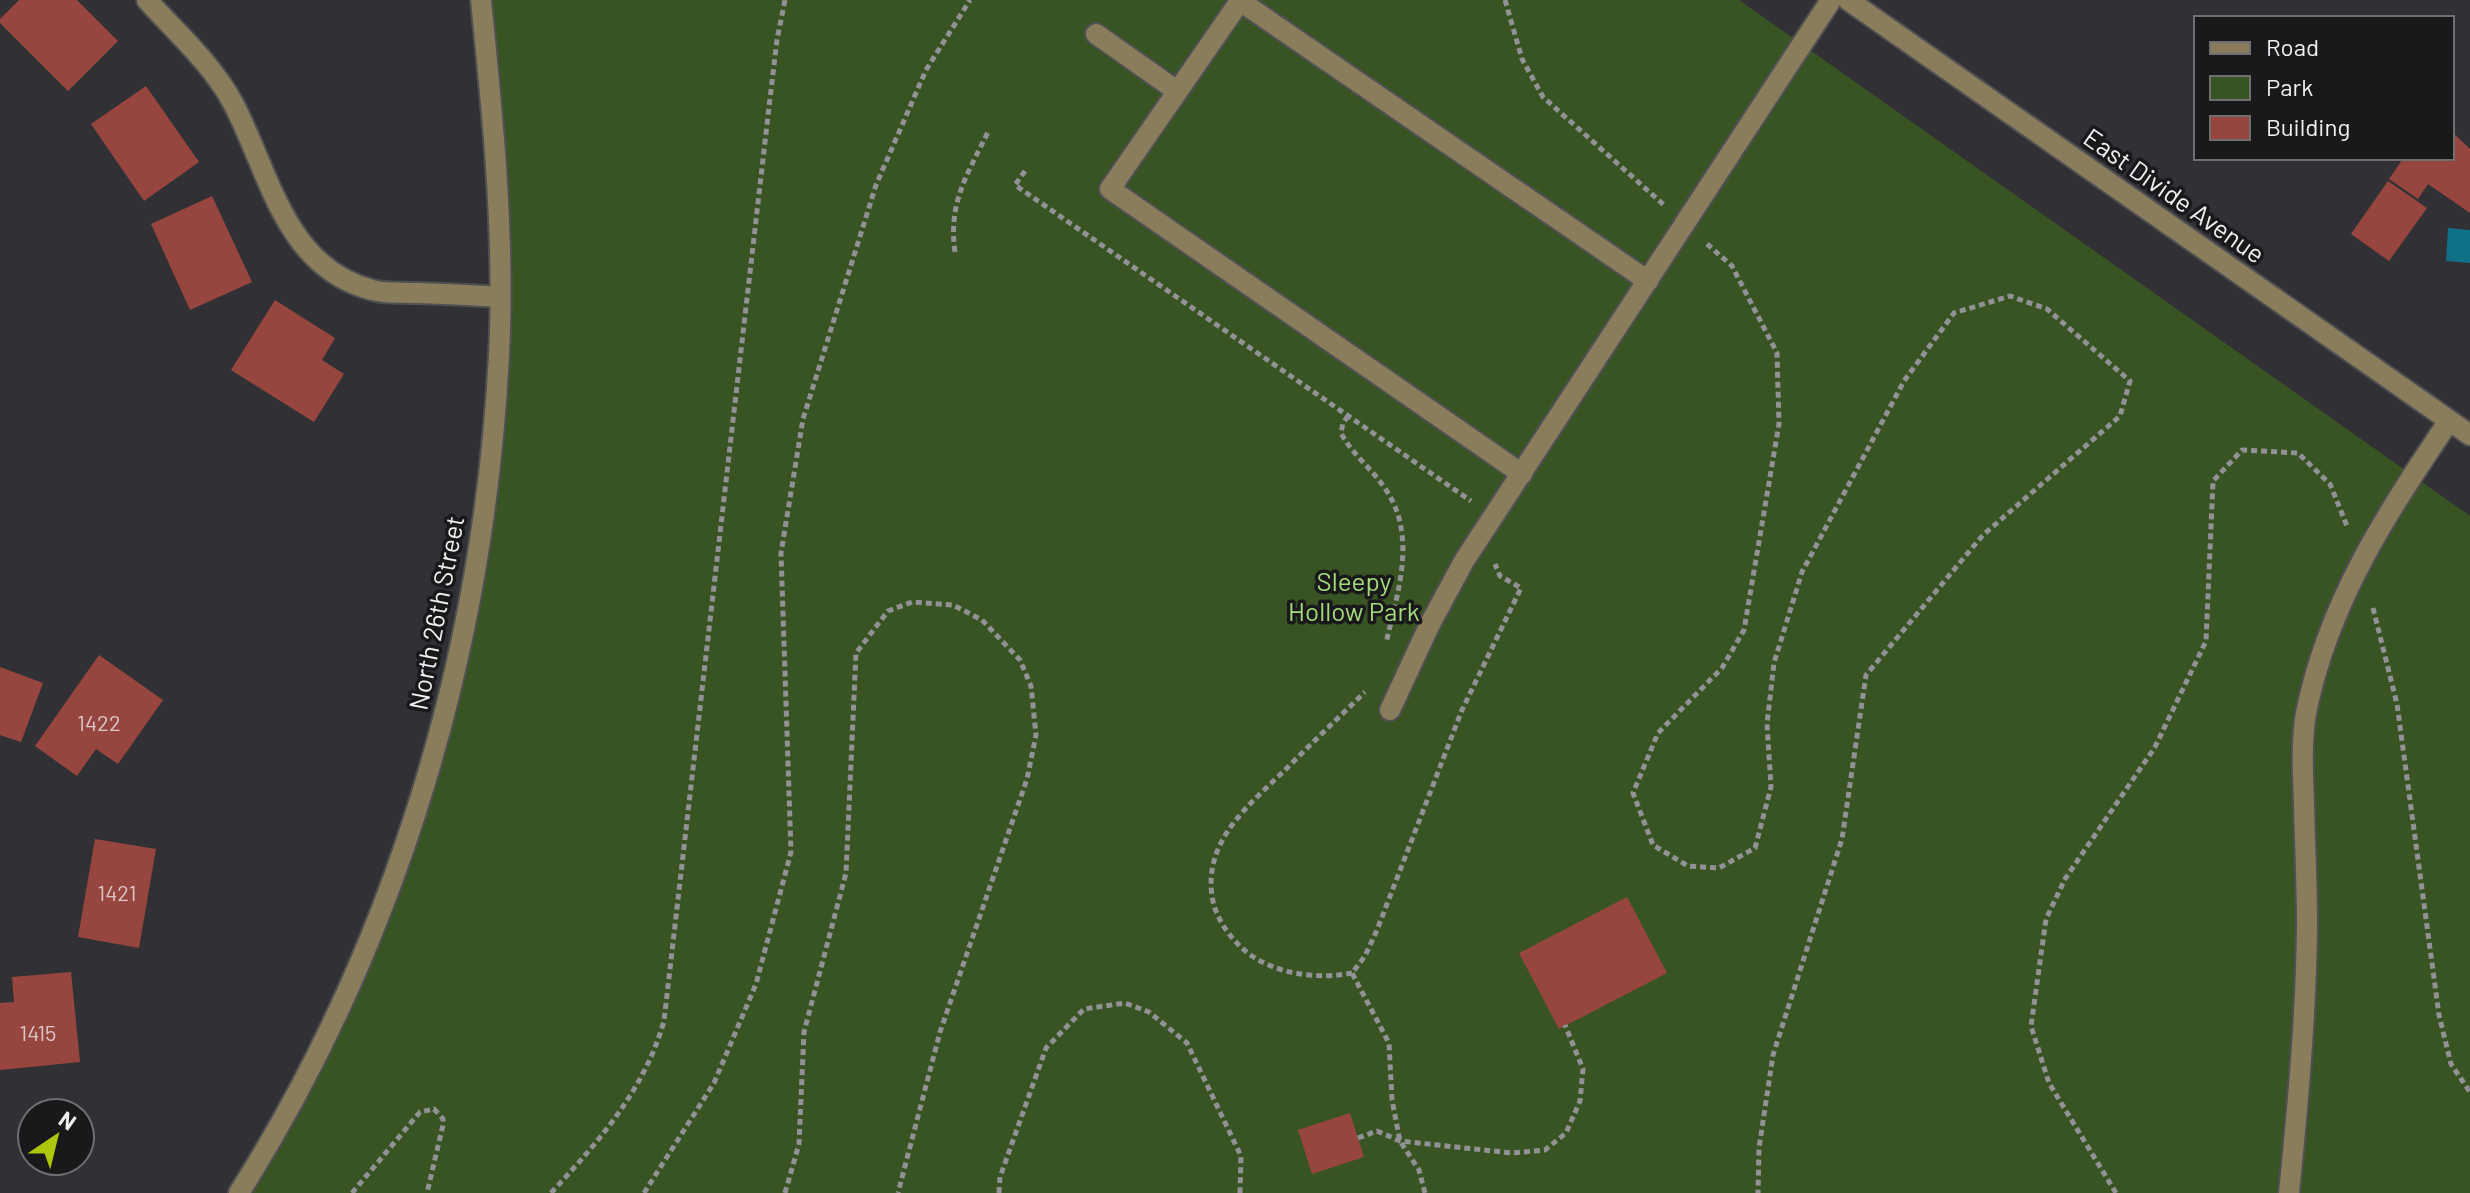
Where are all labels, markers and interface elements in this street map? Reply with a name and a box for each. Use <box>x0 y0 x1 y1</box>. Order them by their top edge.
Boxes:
legend <box>2194 16 2454 160</box>
text: Road <box>2266 32 2319 61</box>
text: Park <box>2266 72 2313 101</box>
text: Building <box>2266 112 2350 141</box>
street label: East Divide Avenue <box>2078 121 2271 269</box>
street label: North 26th Street <box>401 513 470 712</box>
park label: Sleepy Hollow Park <box>1288 565 1420 626</box>
house number: 1422 <box>77 709 121 735</box>
house number: 1421 <box>97 879 137 905</box>
house number: 1415 <box>20 1019 56 1045</box>
north arrow <box>16 1097 96 1177</box>
text: N <box>55 1105 81 1135</box>

